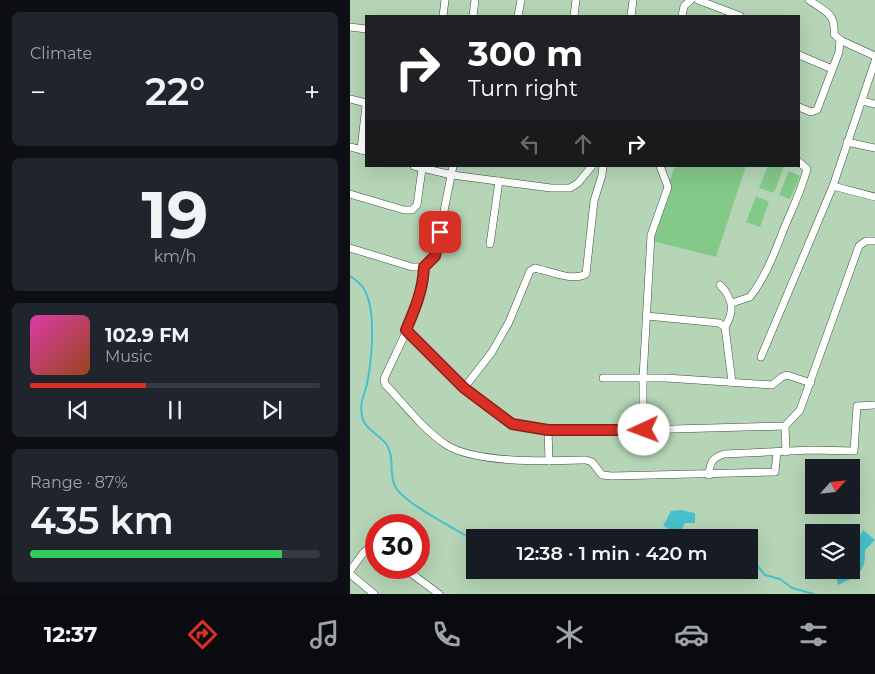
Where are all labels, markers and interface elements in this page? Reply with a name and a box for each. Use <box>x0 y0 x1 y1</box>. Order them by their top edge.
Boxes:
text: 300 m <box>468 32 583 75</box>
icon: right <box>385 35 450 100</box>
text: Climate <box>30 44 92 63</box>
text: 22° <box>145 68 205 115</box>
text: − <box>30 75 46 109</box>
text: + <box>304 75 320 109</box>
text: Turn right <box>468 75 578 102</box>
icon: left <box>516 130 544 158</box>
icon: ahead <box>569 130 597 158</box>
icon: right <box>622 130 650 158</box>
text: 19 <box>142 175 208 254</box>
pin <box>419 211 461 253</box>
icon: arrive <box>426 218 454 246</box>
text: km/h <box>154 247 196 266</box>
text: 102.9 FM <box>105 324 189 347</box>
text: Music <box>105 347 152 366</box>
icon: previous <box>64 396 92 424</box>
icon: pause <box>161 396 189 424</box>
icon: next <box>258 396 286 424</box>
position arrow <box>617 403 669 455</box>
north arrow <box>805 459 860 514</box>
map controls <box>805 459 860 579</box>
text: Range · 87% <box>30 473 128 492</box>
text: 435 km <box>30 497 174 544</box>
speed limit sign: 30 <box>365 514 430 579</box>
button: layers <box>805 524 860 579</box>
text: 12:38 · 1 min · 420 m <box>516 542 708 565</box>
icon: directions <box>185 617 220 652</box>
icon: music <box>307 617 342 652</box>
icon: phone <box>429 617 464 652</box>
icon: climate <box>552 617 587 652</box>
icon: car <box>674 617 709 652</box>
icon: filters <box>796 617 831 652</box>
text: 12:37 <box>44 621 97 648</box>

